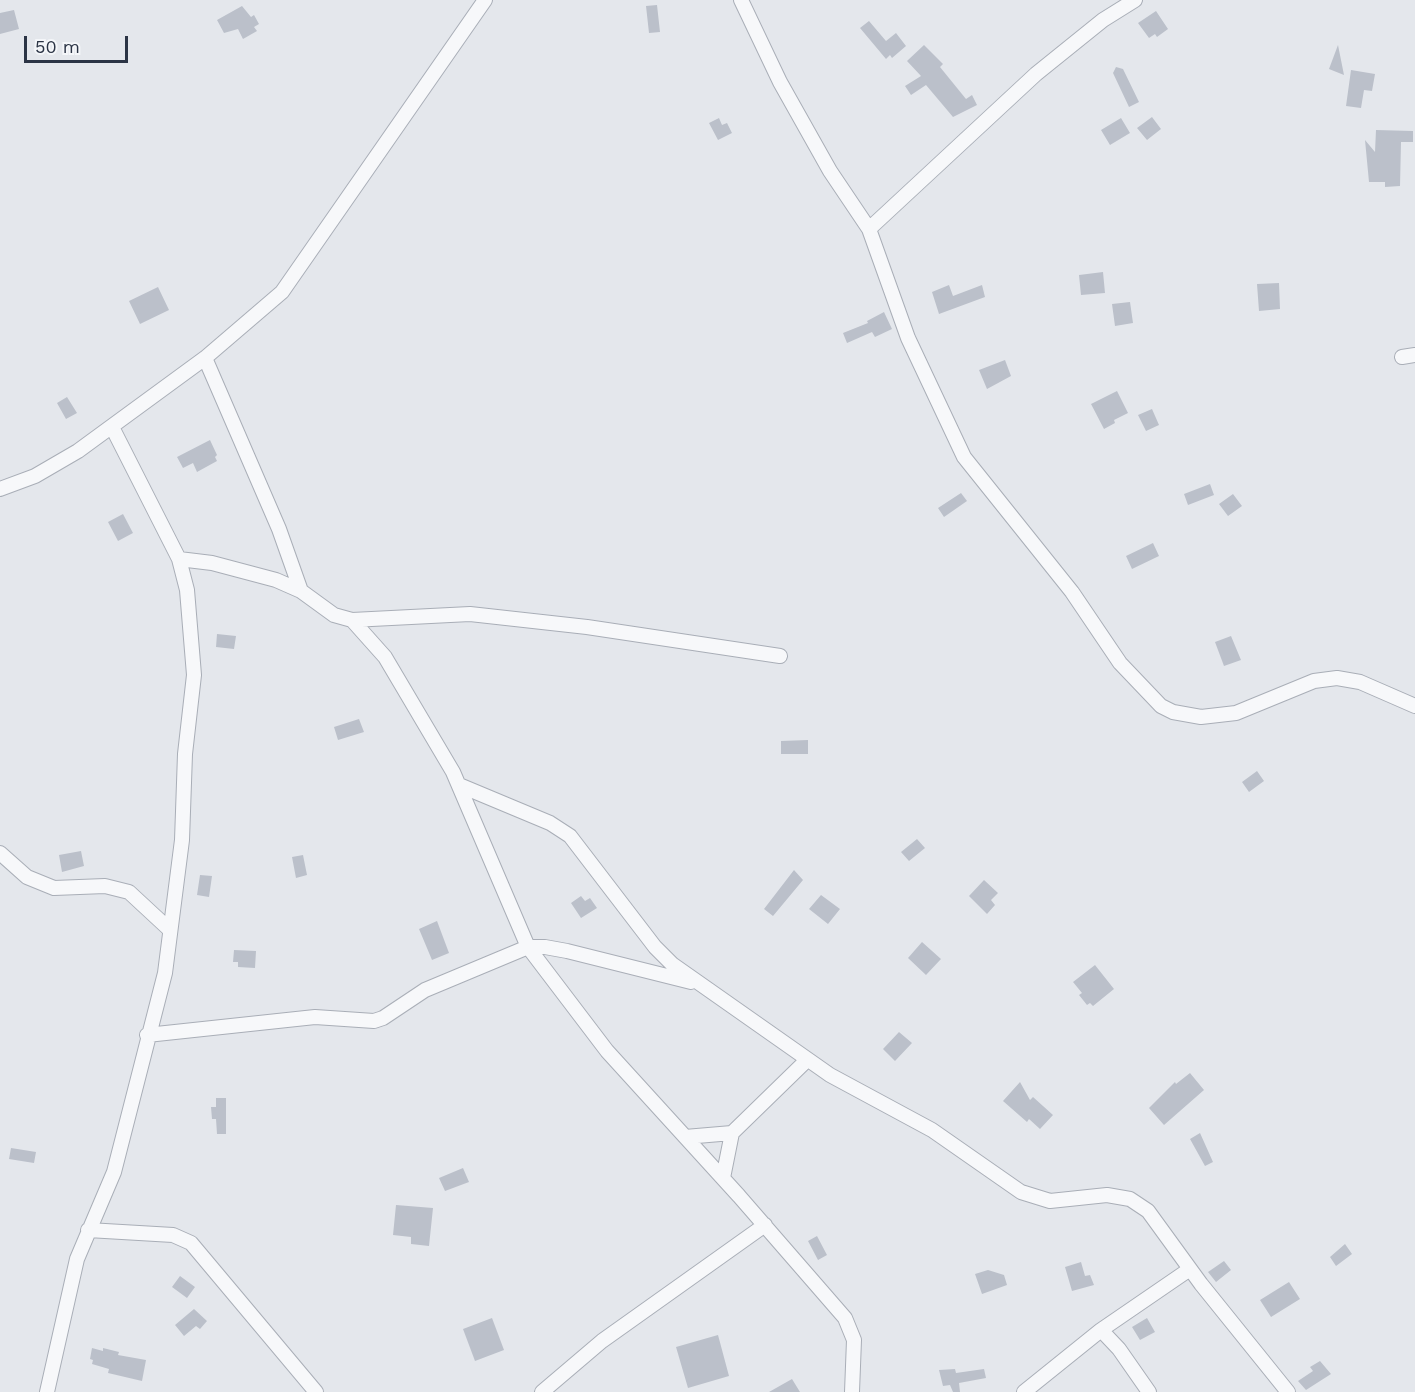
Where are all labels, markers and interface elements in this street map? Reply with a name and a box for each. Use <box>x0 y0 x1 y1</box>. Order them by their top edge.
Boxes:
scale bar <box>27 24 130 62</box>
text: 50 m <box>35 36 80 57</box>

